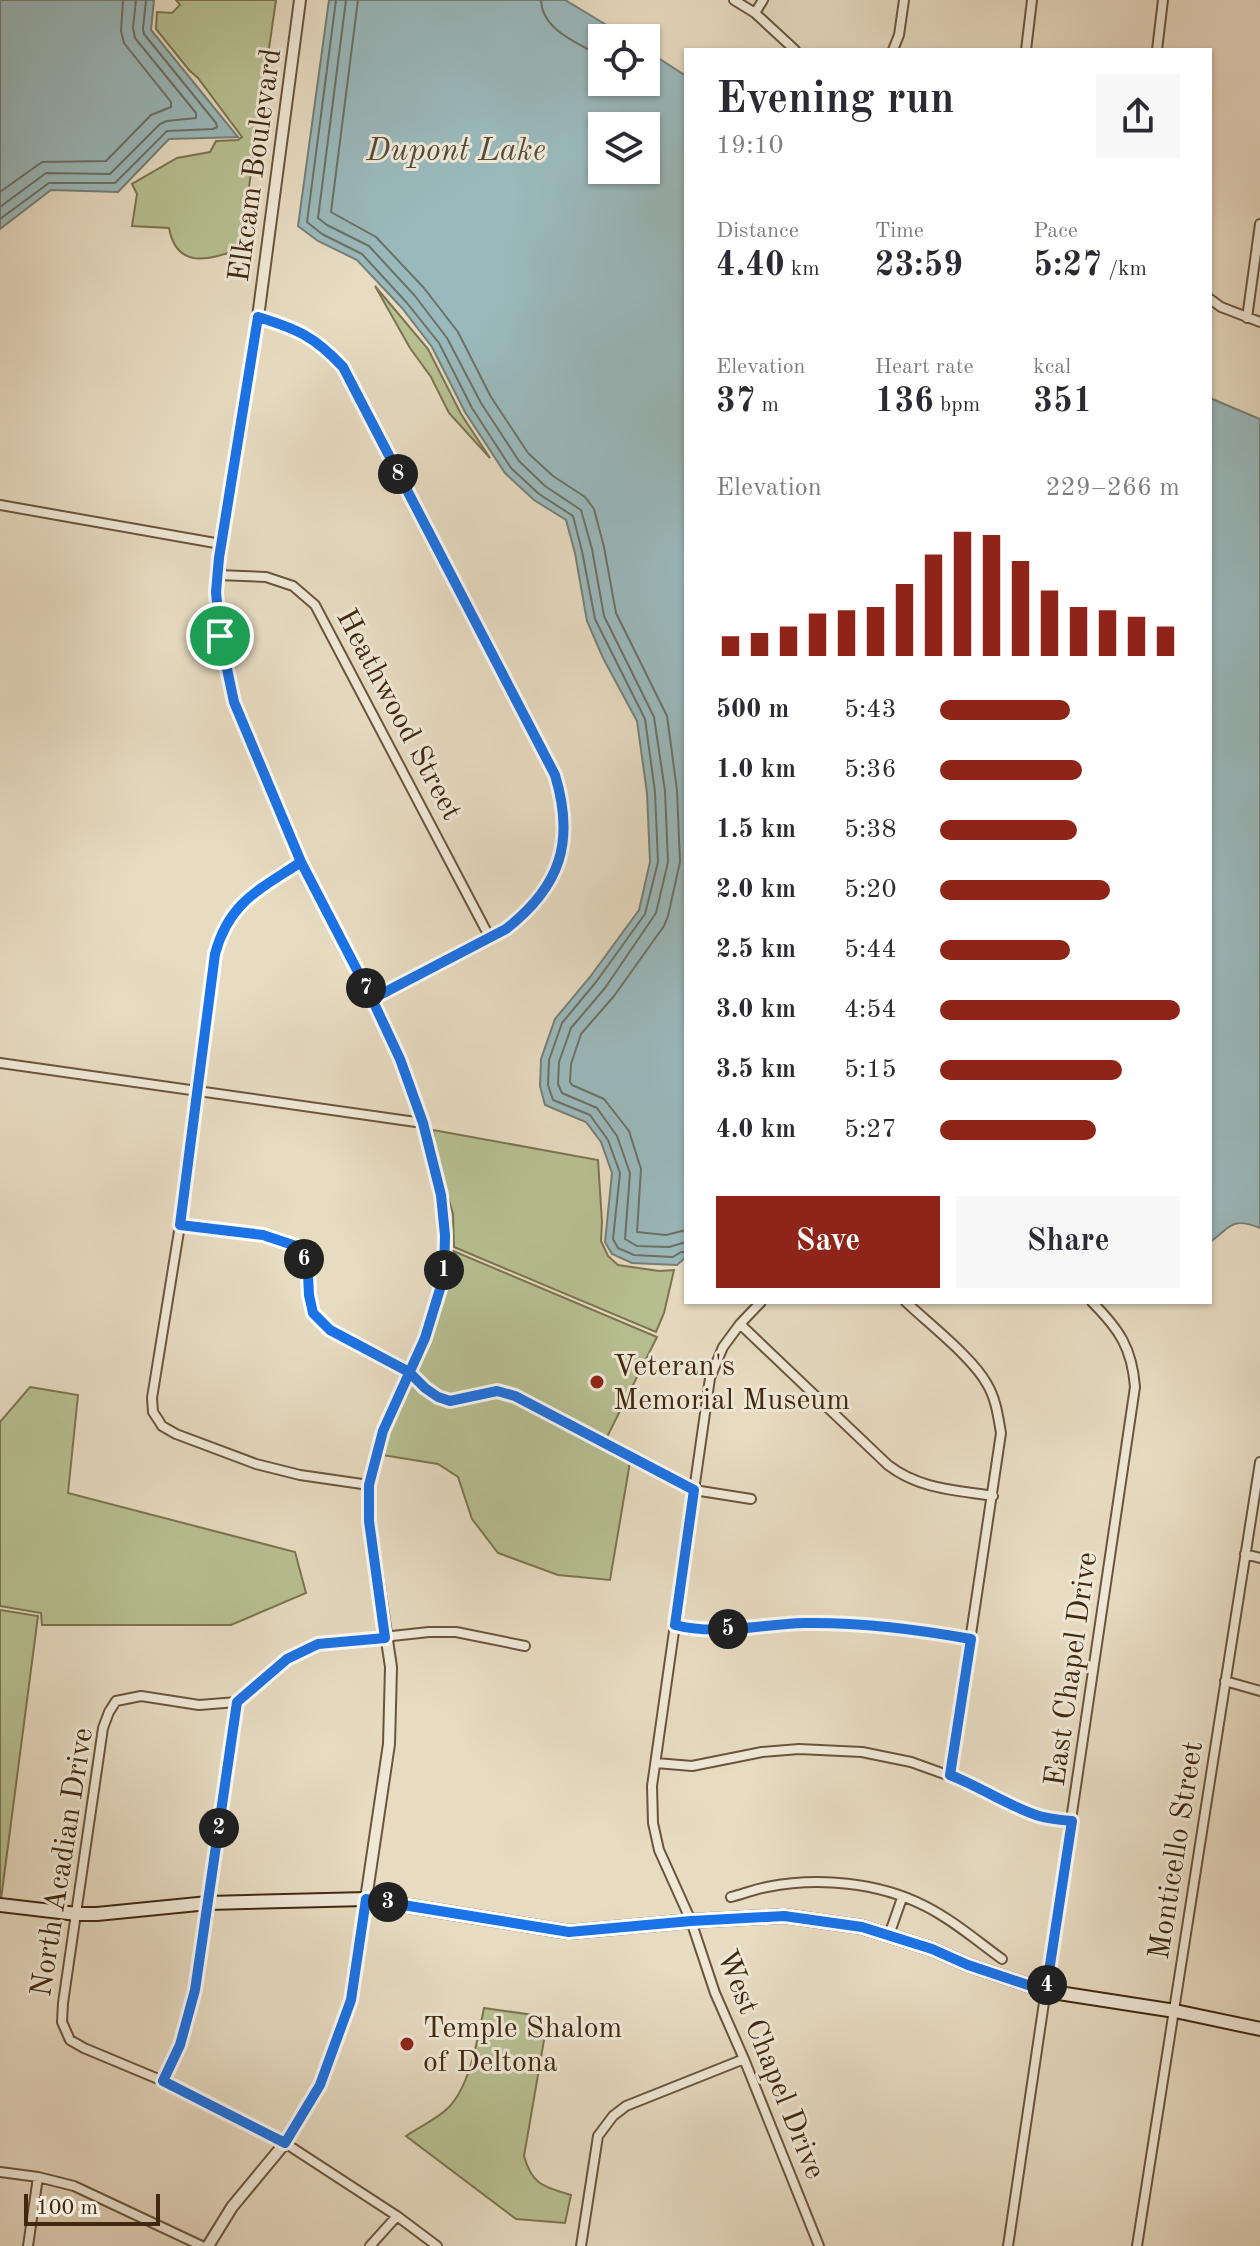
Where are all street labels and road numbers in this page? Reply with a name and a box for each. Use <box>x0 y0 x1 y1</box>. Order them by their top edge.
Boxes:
street label: Elkcam Boulevard <box>225 46 287 284</box>
street label: Heathwood Street <box>330 604 466 825</box>
street label: East Chapel Drive <box>1041 1550 1103 1789</box>
street label: North Acadian Drive <box>27 1726 99 1999</box>
street label: Monticello Street <box>1145 1739 1209 1962</box>
street label: West Chapel Drive <box>711 1946 830 2183</box>

